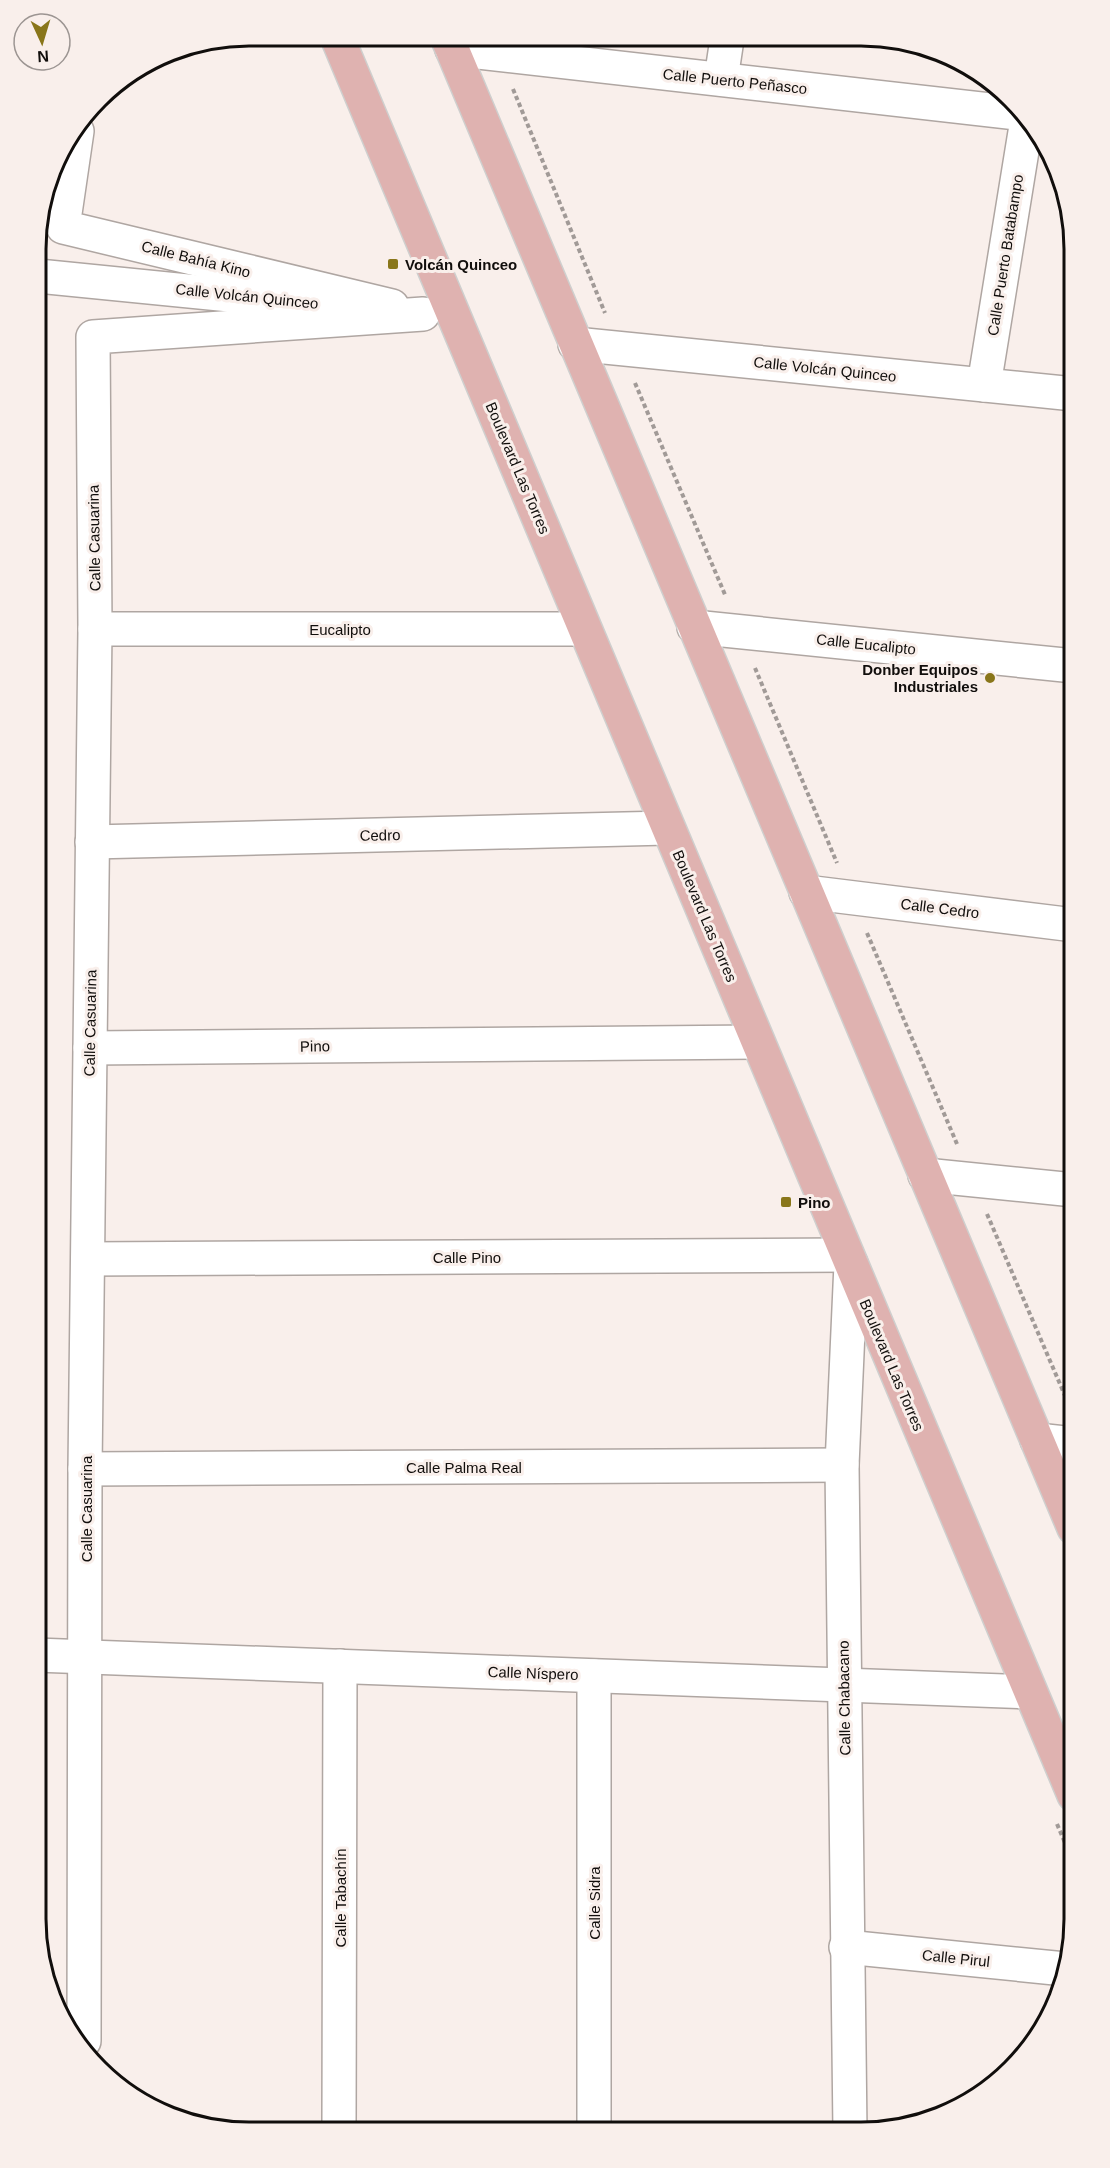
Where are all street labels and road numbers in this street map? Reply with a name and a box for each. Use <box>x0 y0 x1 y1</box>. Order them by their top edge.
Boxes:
street label: Calle Puerto Peñasco <box>662 65 808 97</box>
street label: Calle Puerto Batabampo <box>984 173 1026 337</box>
street label: Calle Bahía Kino <box>140 237 252 281</box>
street label: Calle Volcán Quinceo <box>175 280 319 312</box>
street label: Calle Volcán Quinceo <box>753 353 897 385</box>
street label: Boulevard Las Torres <box>483 400 553 536</box>
street label: Calle Casuarina <box>85 484 103 592</box>
street label: Eucalipto <box>309 621 371 638</box>
street label: Calle Eucalipto <box>815 630 917 658</box>
street label: Cedro <box>359 826 401 844</box>
street label: Boulevard Las Torres <box>670 848 740 984</box>
street label: Calle Cedro <box>900 895 980 921</box>
street label: Calle Casuarina <box>81 969 99 1077</box>
street label: Pino <box>300 1037 330 1055</box>
street label: Calle Pino <box>433 1249 501 1266</box>
street label: Boulevard Las Torres <box>857 1297 927 1433</box>
street label: Calle Casuarina <box>78 1455 95 1562</box>
street label: Calle Palma Real <box>406 1459 522 1476</box>
street label: Calle Chabacano <box>834 1640 854 1756</box>
street label: Calle Níspero <box>487 1663 579 1683</box>
street label: Calle Tabachín <box>332 1849 349 1947</box>
street label: Calle Sidra <box>586 1866 603 1940</box>
street label: Calle Pirul <box>921 1946 991 1970</box>

